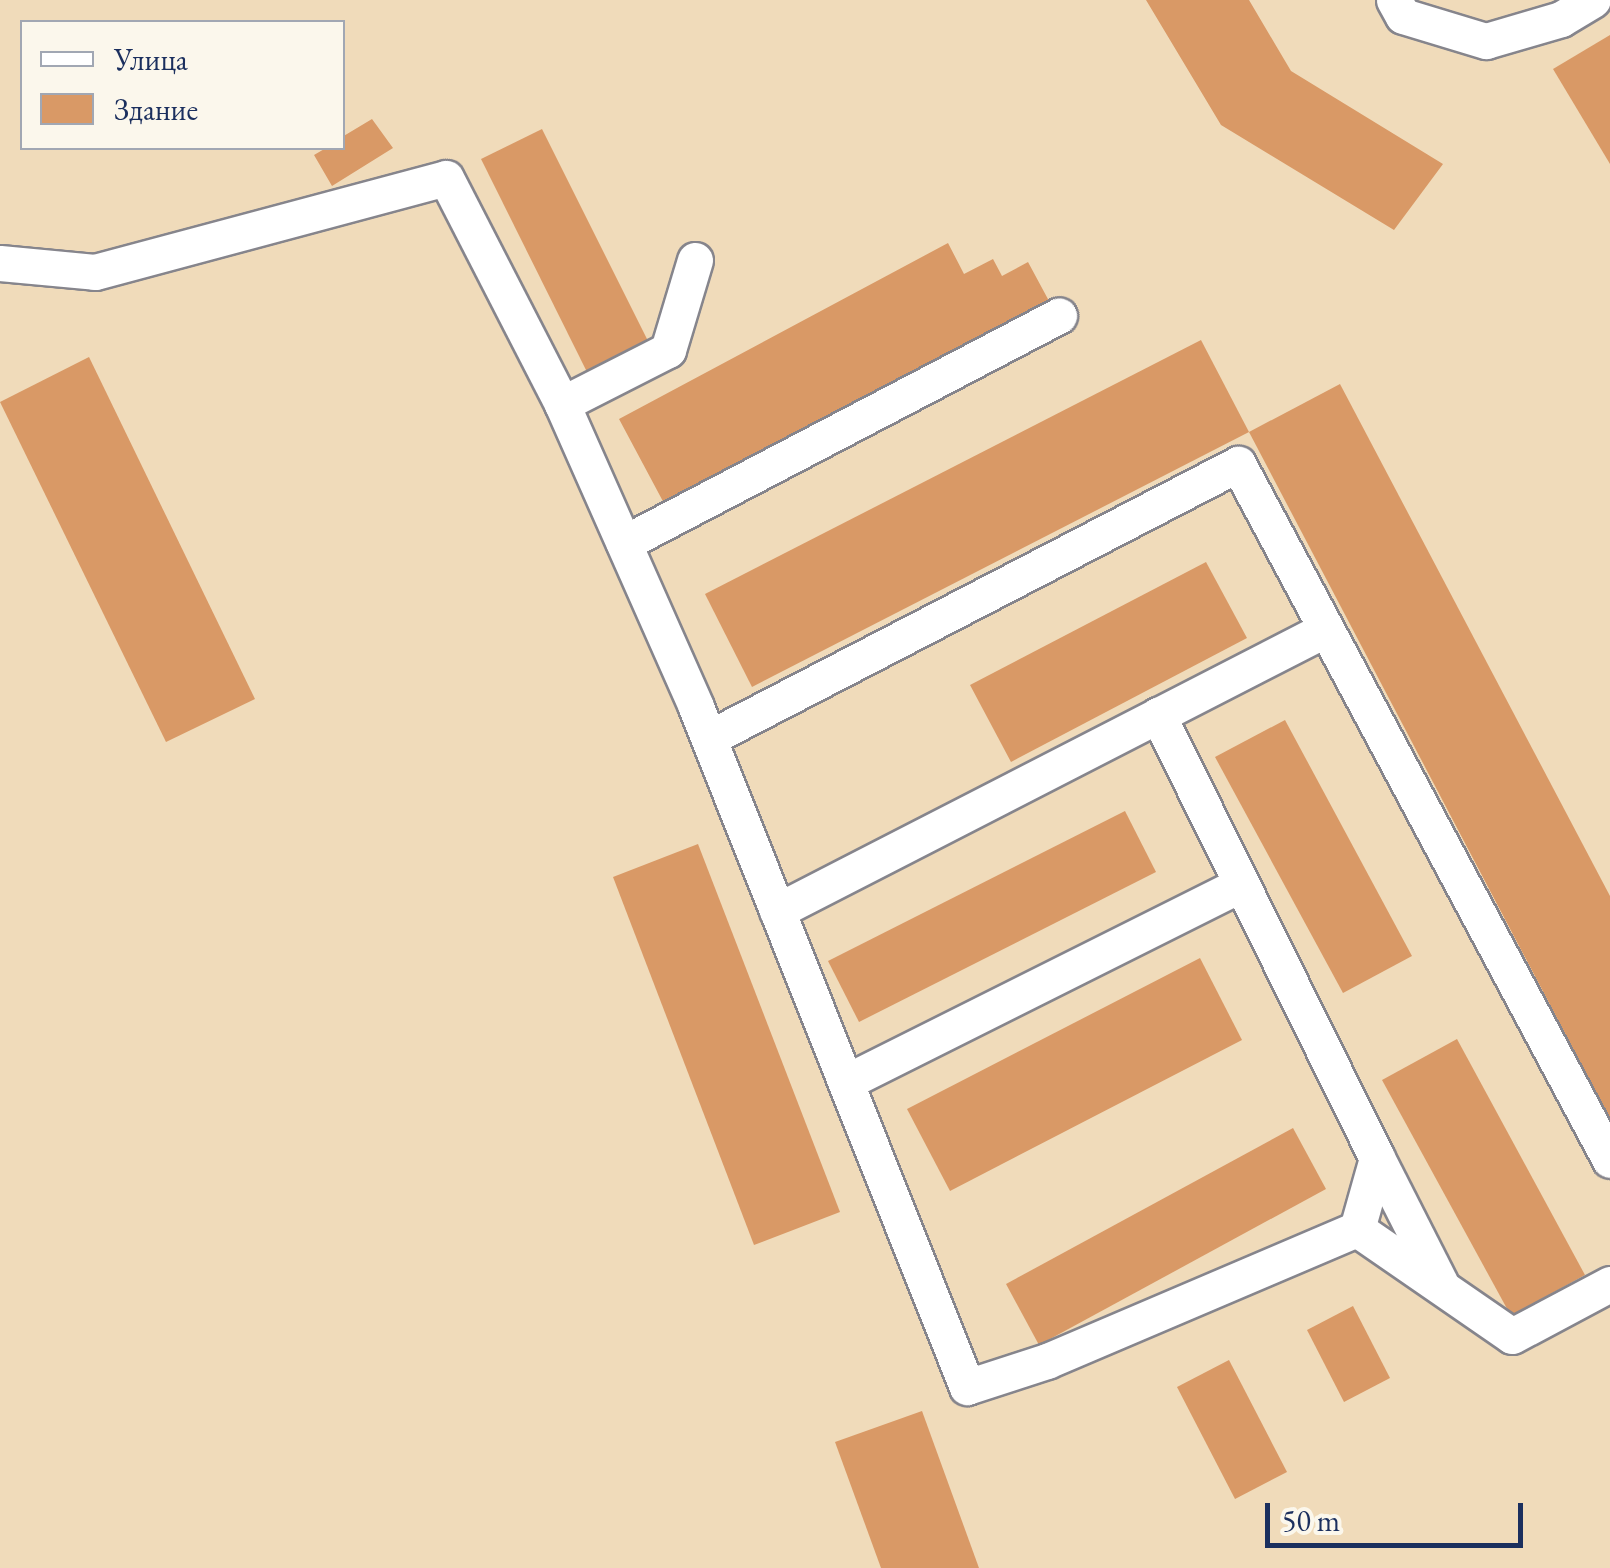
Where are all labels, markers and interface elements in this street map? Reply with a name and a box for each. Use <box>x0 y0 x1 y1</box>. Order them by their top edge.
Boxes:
legend <box>20 20 345 150</box>
text: Улица <box>114 40 188 79</box>
text: Здание <box>114 90 198 129</box>
scale bar <box>1270 1483 1528 1545</box>
text: 50 m <box>1282 1501 1340 1540</box>

